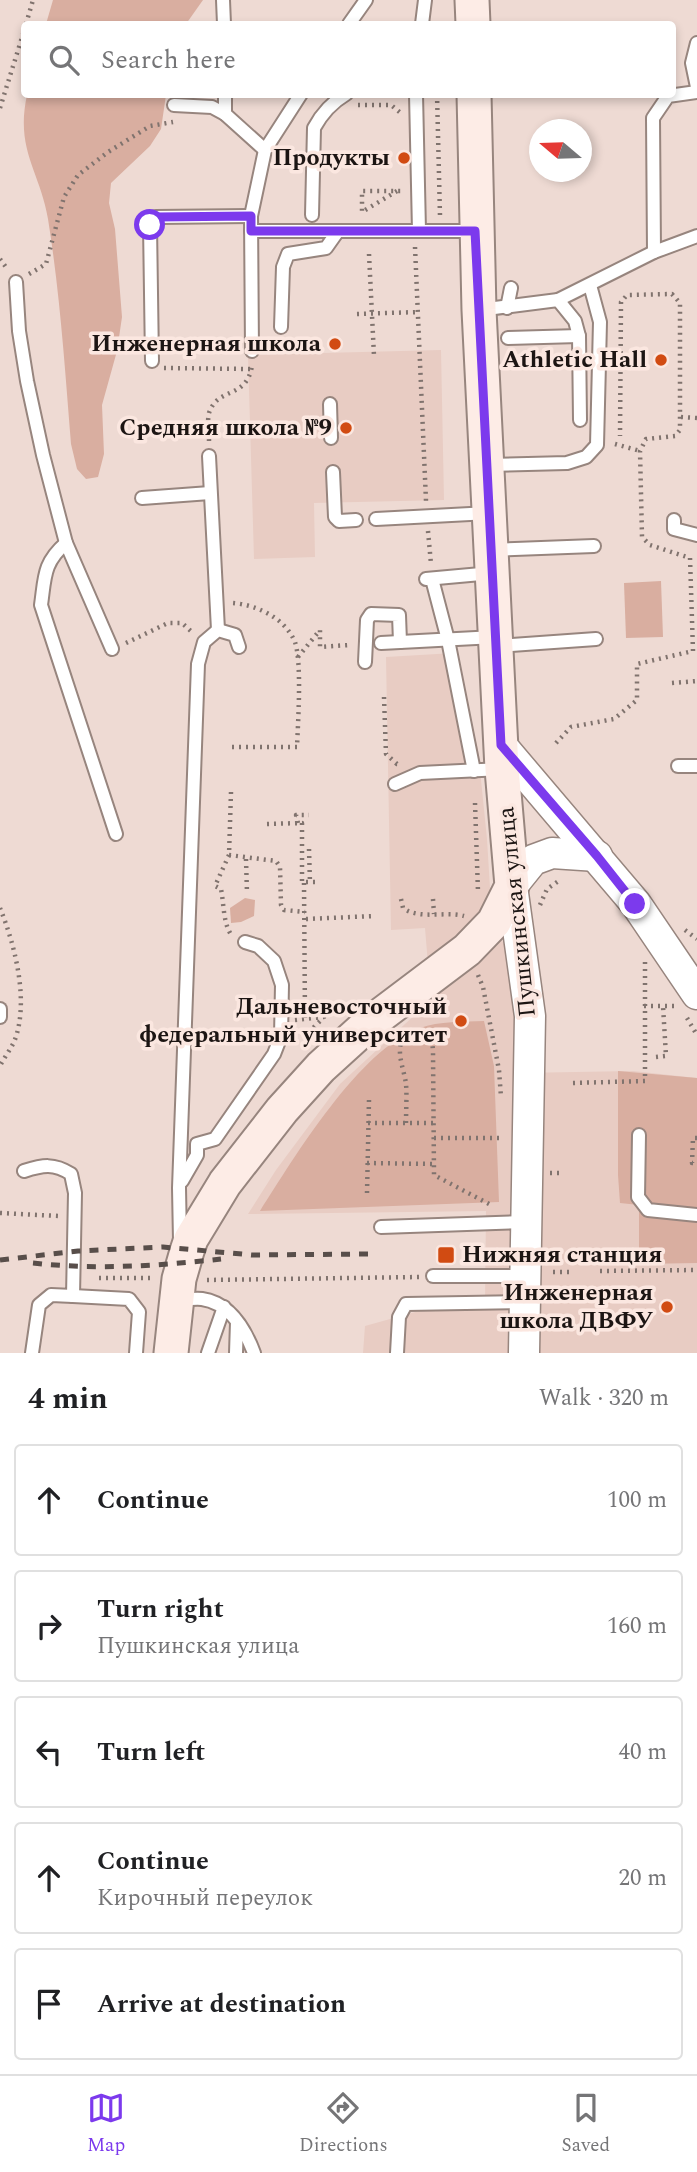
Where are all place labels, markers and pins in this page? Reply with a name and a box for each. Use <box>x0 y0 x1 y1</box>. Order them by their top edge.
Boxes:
place label: Продукты <box>273 140 390 176</box>
marker: Продукты <box>396 150 412 166</box>
place label: Инженерная школа <box>91 326 322 362</box>
marker: Инженерная школа <box>327 336 343 352</box>
place label: Athletic Hall <box>502 342 647 378</box>
marker: Athletic Hall <box>653 352 669 368</box>
place label: Средняя школа №9 <box>119 410 332 446</box>
marker: Средняя школа №9 <box>338 420 354 436</box>
place label: Дальневосточный федеральный университет <box>139 989 447 1053</box>
marker: Дальневосточный федеральный университет <box>453 1013 469 1029</box>
place label: Нижняя станция <box>462 1237 662 1273</box>
marker: Нижняя станция <box>436 1245 456 1265</box>
place label: Инженерная школа ДВФУ <box>499 1275 653 1339</box>
marker: Инженерная школа ДВФУ <box>659 1299 675 1315</box>

